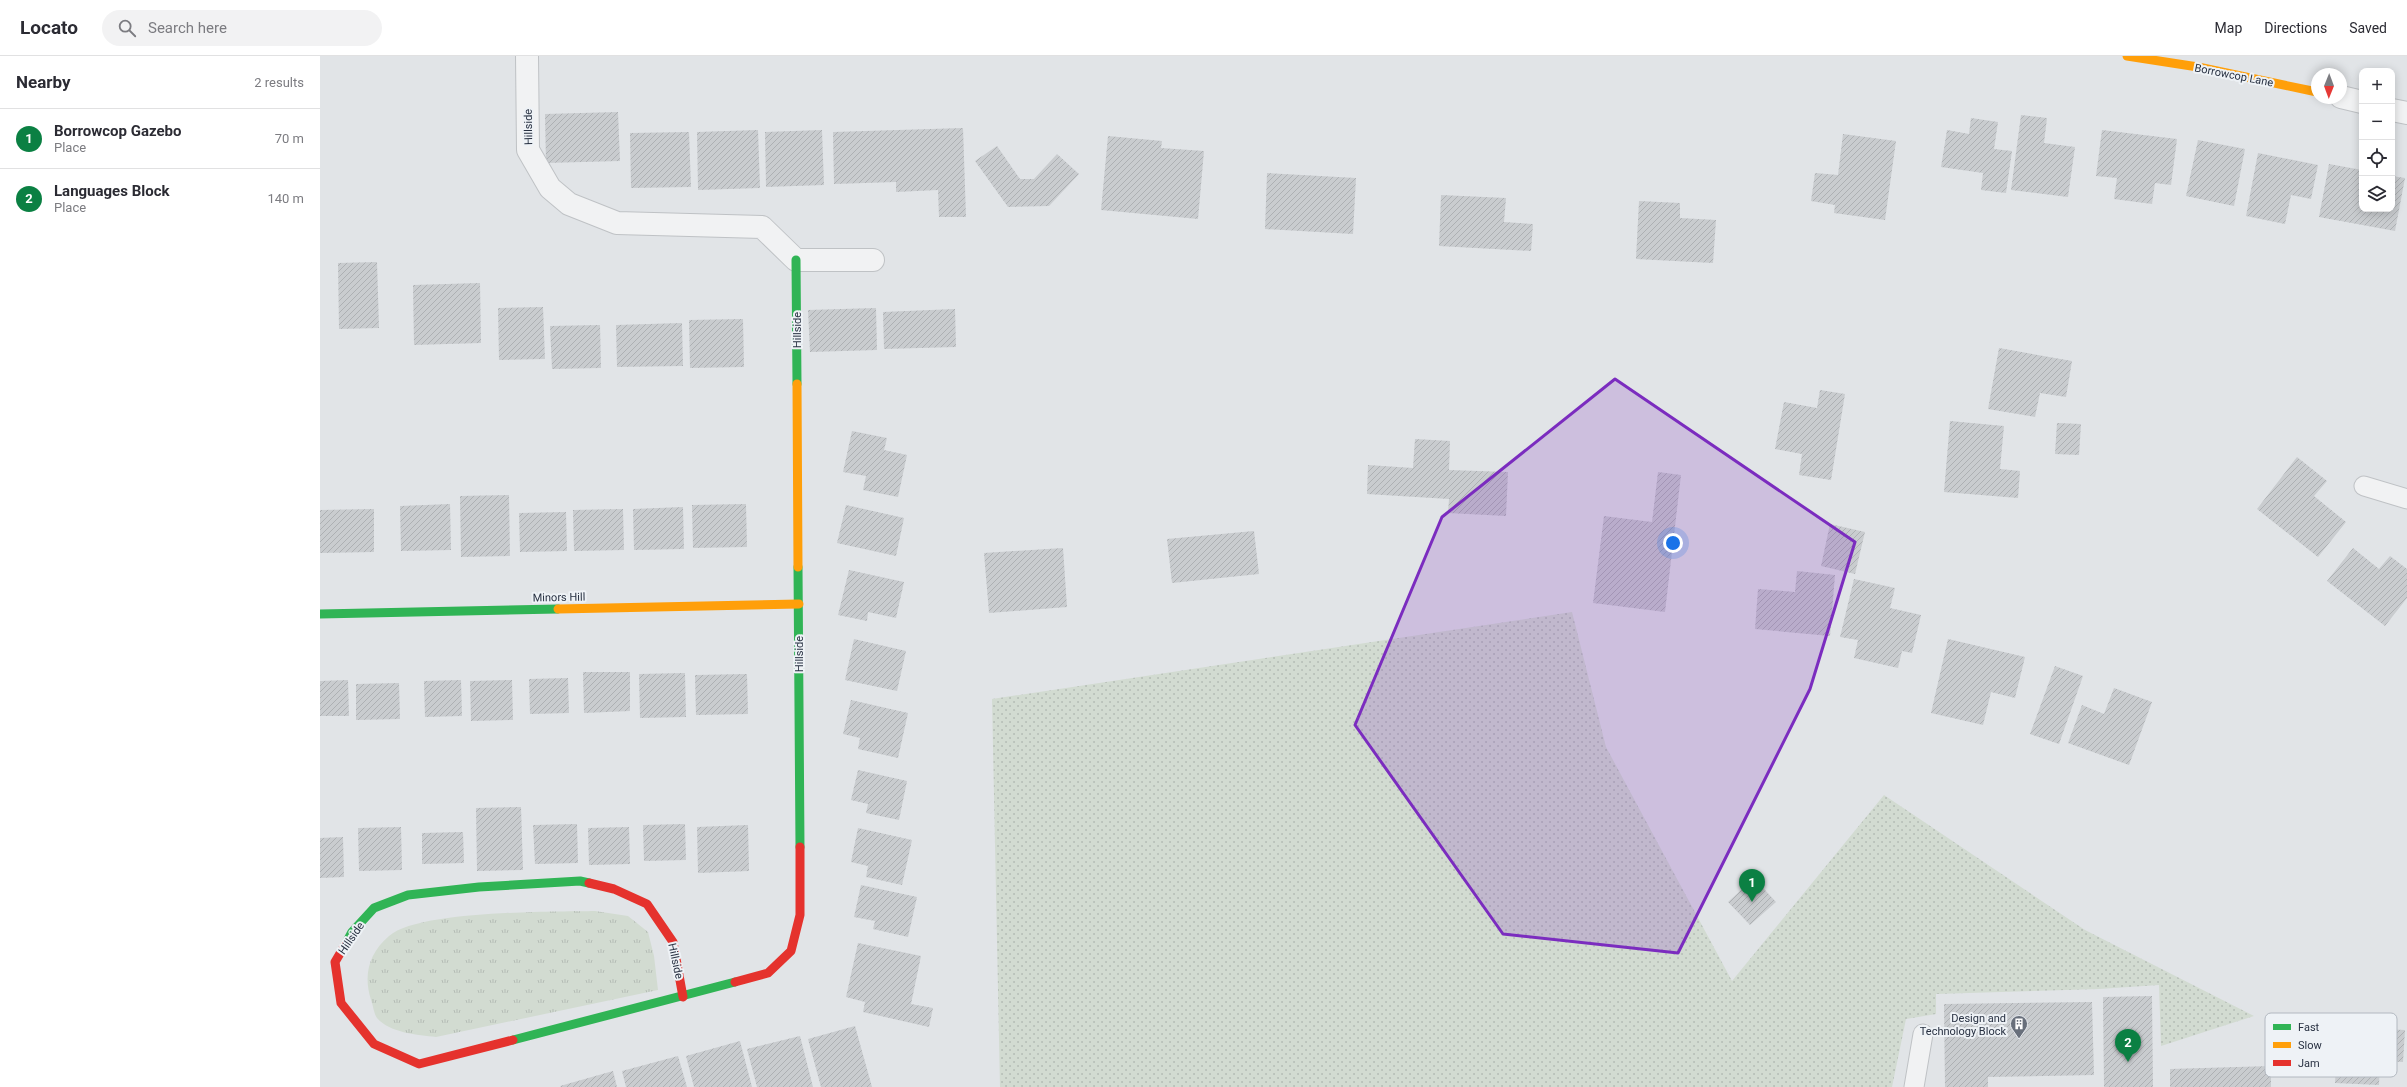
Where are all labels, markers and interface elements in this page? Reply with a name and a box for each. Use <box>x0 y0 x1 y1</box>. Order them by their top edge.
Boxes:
search box <box>102 10 382 46</box>
text: Locato <box>20 16 78 39</box>
icon: search <box>116 17 138 39</box>
text: Search here <box>148 19 227 37</box>
text: Map <box>2215 20 2242 36</box>
text: Directions <box>2264 20 2327 36</box>
text: Saved <box>2349 20 2387 36</box>
street label: Borrowcop Lane <box>2194 61 2274 90</box>
north arrow <box>2311 68 2347 104</box>
map controls <box>2359 68 2395 212</box>
button: + <box>2359 68 2395 104</box>
text: Nearby <box>16 72 71 92</box>
text: 2 results <box>254 75 304 90</box>
button: − <box>2359 104 2395 140</box>
street label: Hillside <box>522 109 535 145</box>
text: Borrowcop Gazebo <box>54 122 182 140</box>
text: 1 <box>25 131 33 146</box>
text: 70 m <box>275 131 304 146</box>
text: Place <box>54 140 86 155</box>
button: locate <box>2359 140 2395 176</box>
button: layers <box>2359 176 2395 212</box>
text: Languages Block <box>54 182 170 200</box>
text: 2 <box>25 191 33 206</box>
text: 140 m <box>267 191 304 206</box>
text: Place <box>54 200 86 215</box>
street label: Hillside <box>791 312 804 348</box>
your location <box>1663 533 1683 553</box>
street label: Minors Hill <box>533 591 585 604</box>
street label: Hillside <box>793 636 806 672</box>
pin: 1 <box>1739 869 1765 902</box>
street label: Hillside <box>336 920 367 957</box>
street label: Hillside <box>665 942 686 980</box>
place label: Design and Technology Block <box>1920 1012 2006 1038</box>
legend <box>2265 1013 2397 1077</box>
building icon: Design and Technology Block <box>2009 1014 2029 1039</box>
text: Fast <box>2298 1021 2320 1034</box>
pin: 2 <box>2115 1029 2141 1062</box>
text: Slow <box>2298 1039 2322 1052</box>
text: Jam <box>2298 1057 2320 1070</box>

